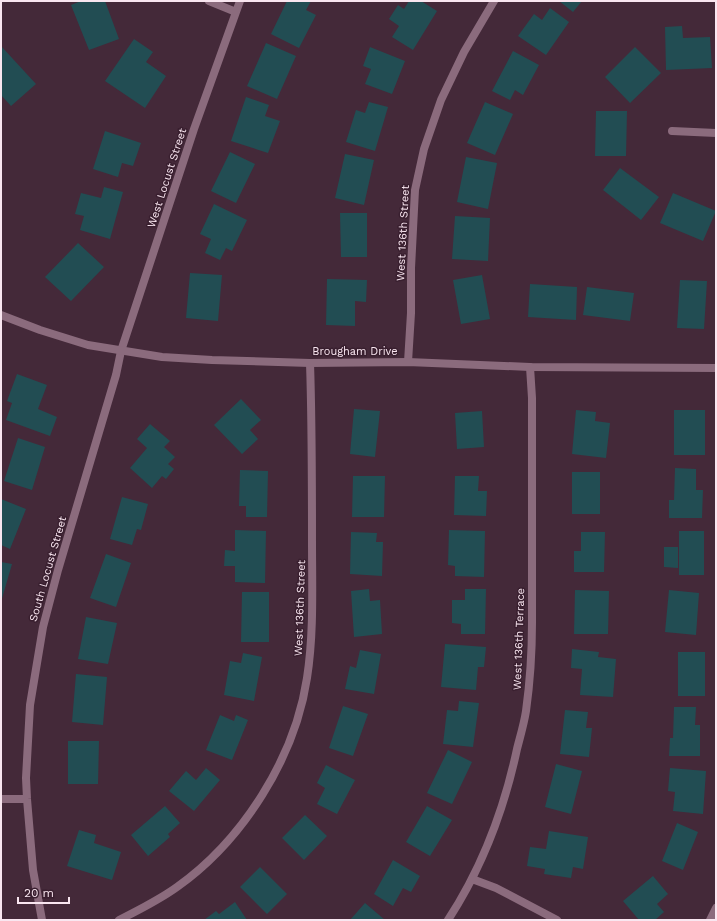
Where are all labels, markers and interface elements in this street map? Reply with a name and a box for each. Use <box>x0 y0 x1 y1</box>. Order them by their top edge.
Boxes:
street label: West Locust Street <box>145 126 189 229</box>
street label: West 136th Street <box>394 184 412 281</box>
street label: Brougham Drive <box>312 345 398 358</box>
street label: South Locust Street <box>27 515 69 623</box>
street label: West 136th Street <box>292 559 308 656</box>
street label: West 136th Terrace <box>511 588 527 690</box>
scale bar <box>18 879 69 905</box>
text: 20 m <box>24 886 54 900</box>

